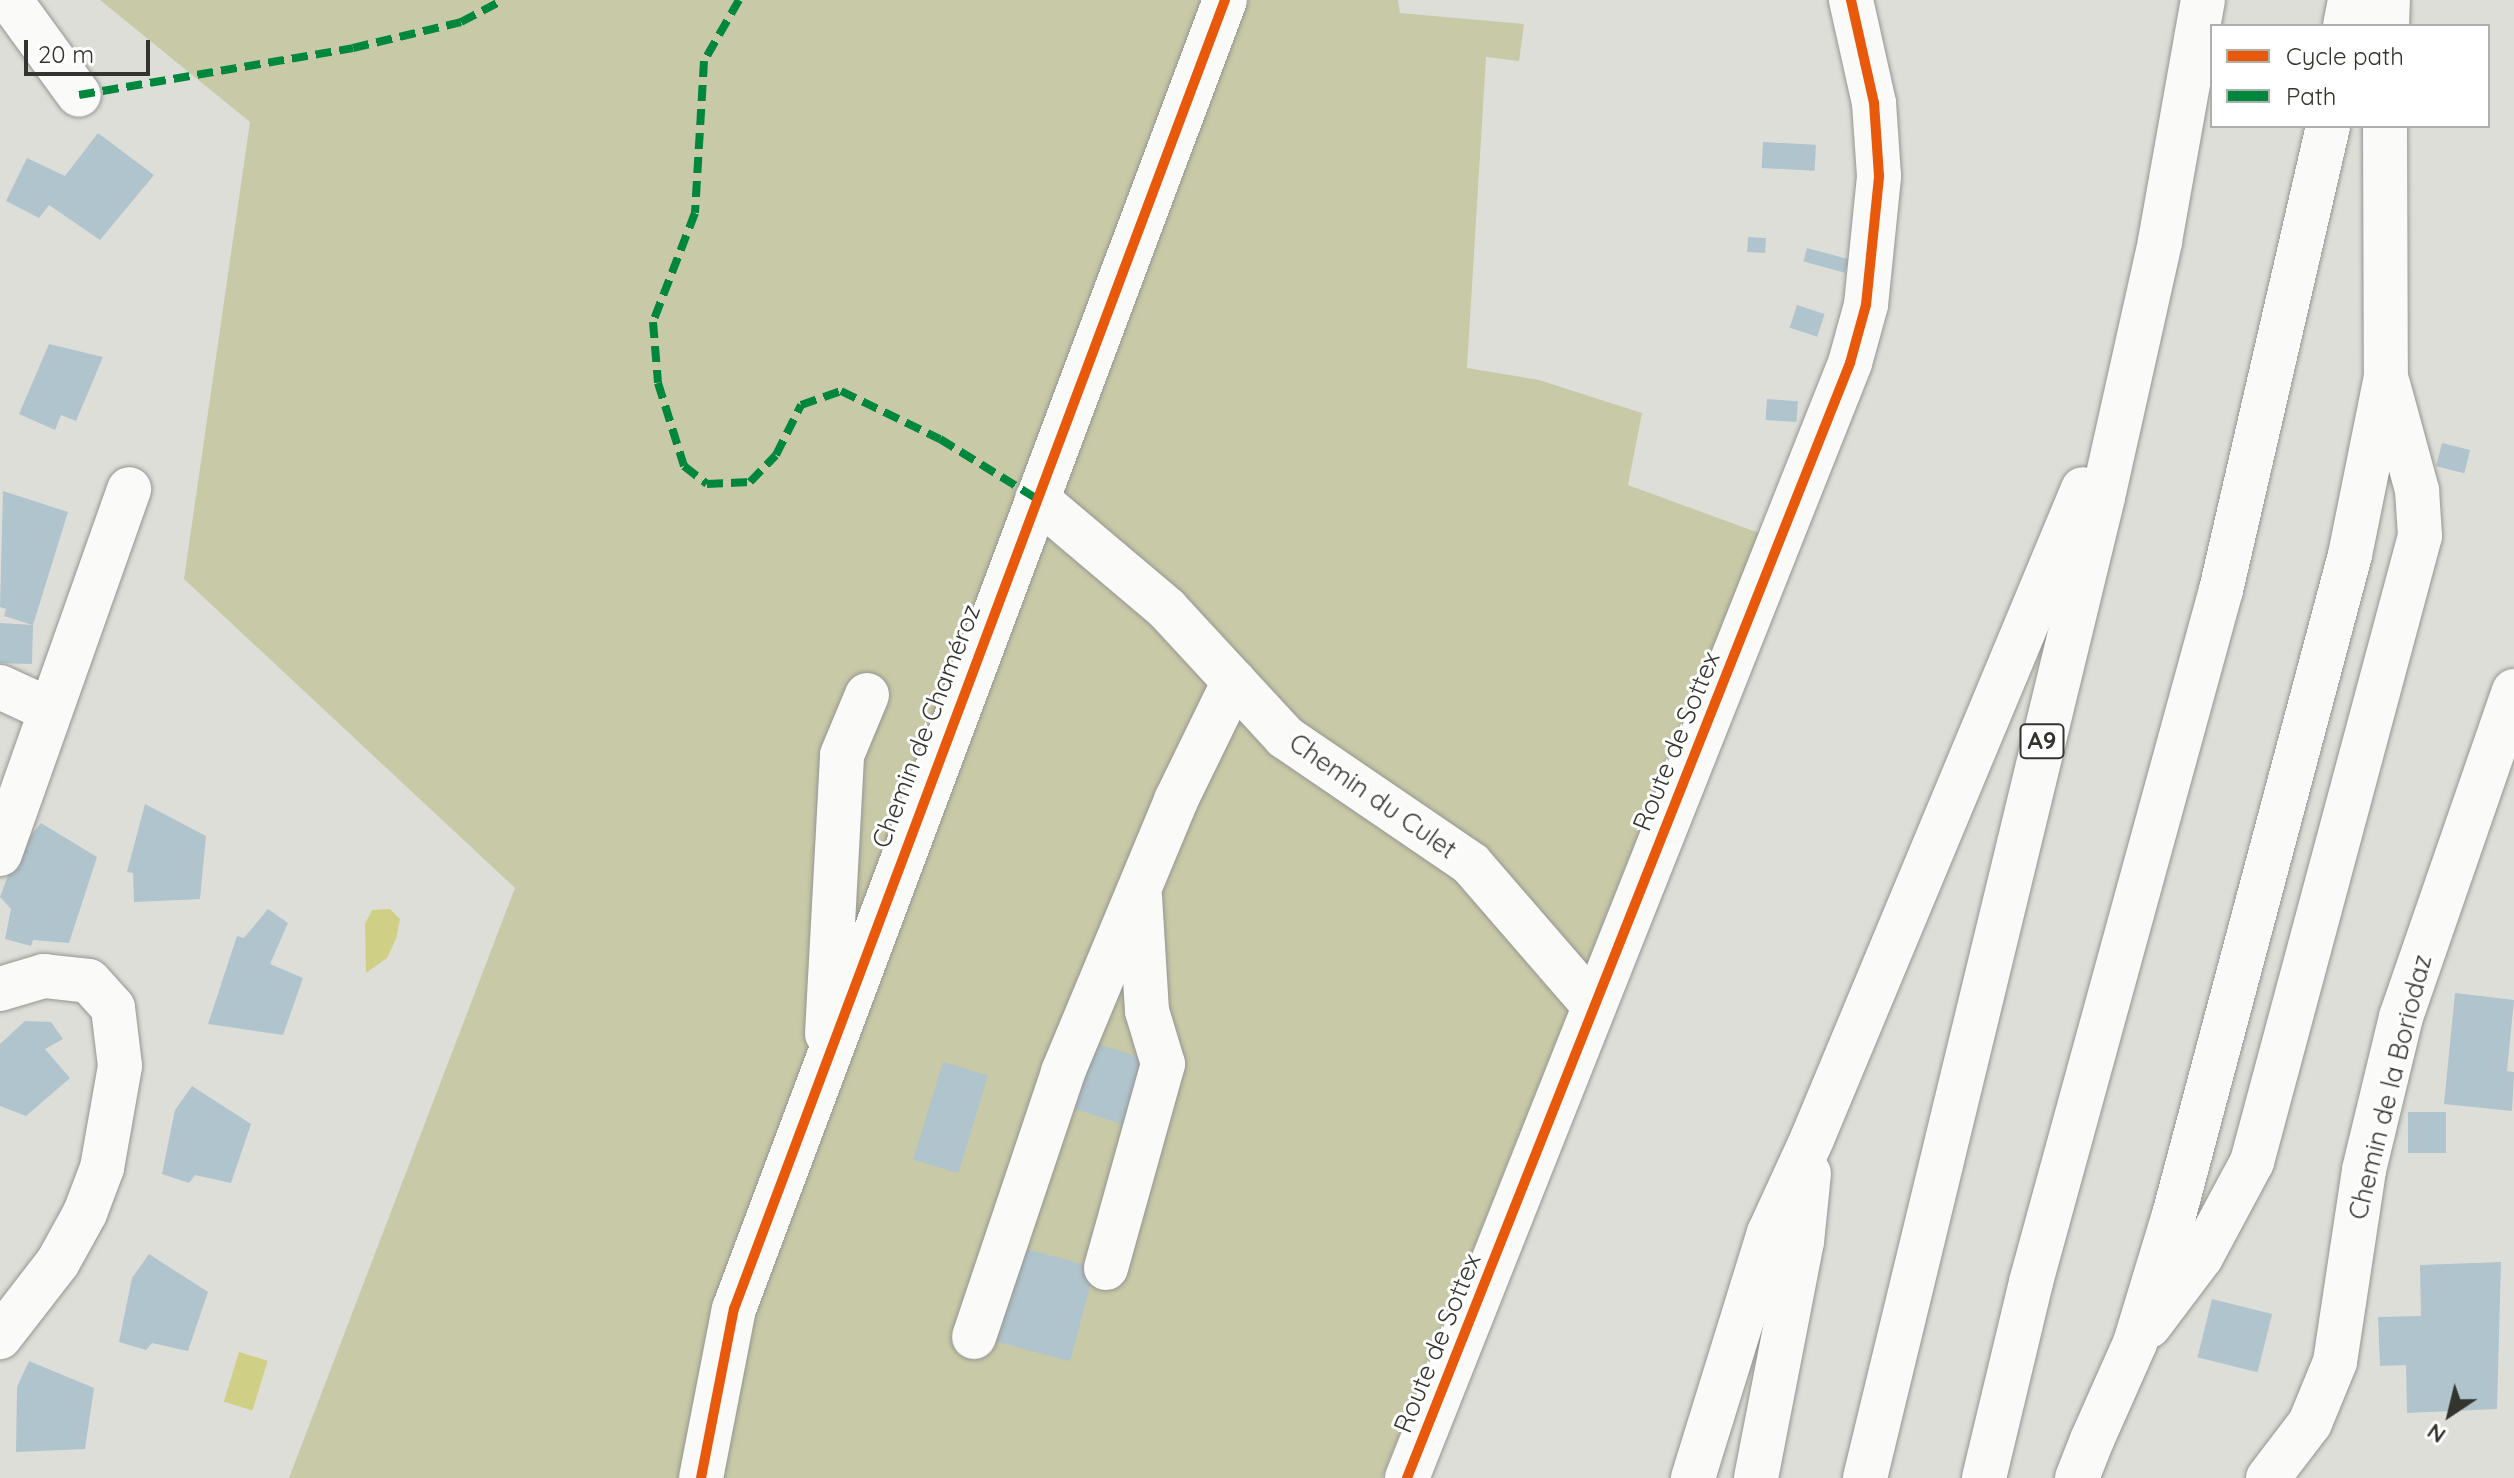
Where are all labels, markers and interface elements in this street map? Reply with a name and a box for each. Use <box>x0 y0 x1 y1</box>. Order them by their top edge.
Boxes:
scale bar <box>28 24 154 74</box>
legend <box>2210 24 2490 128</box>
text: 20 m <box>38 39 94 69</box>
text: Cycle path <box>2286 41 2404 71</box>
text: Path <box>2286 81 2337 111</box>
street label: Chemin de Chaméroz <box>865 600 987 852</box>
street label: Route de Sottex <box>1626 647 1726 835</box>
road number: A9 <box>2018 721 2066 761</box>
street label: Chemin du Culet <box>1283 727 1463 865</box>
street label: Chemin de la Boriodaz <box>2342 951 2438 1223</box>
street label: Route de Sottex <box>1387 1249 1487 1437</box>
north arrow <box>2410 1374 2490 1454</box>
text: N <box>2422 1418 2451 1450</box>

